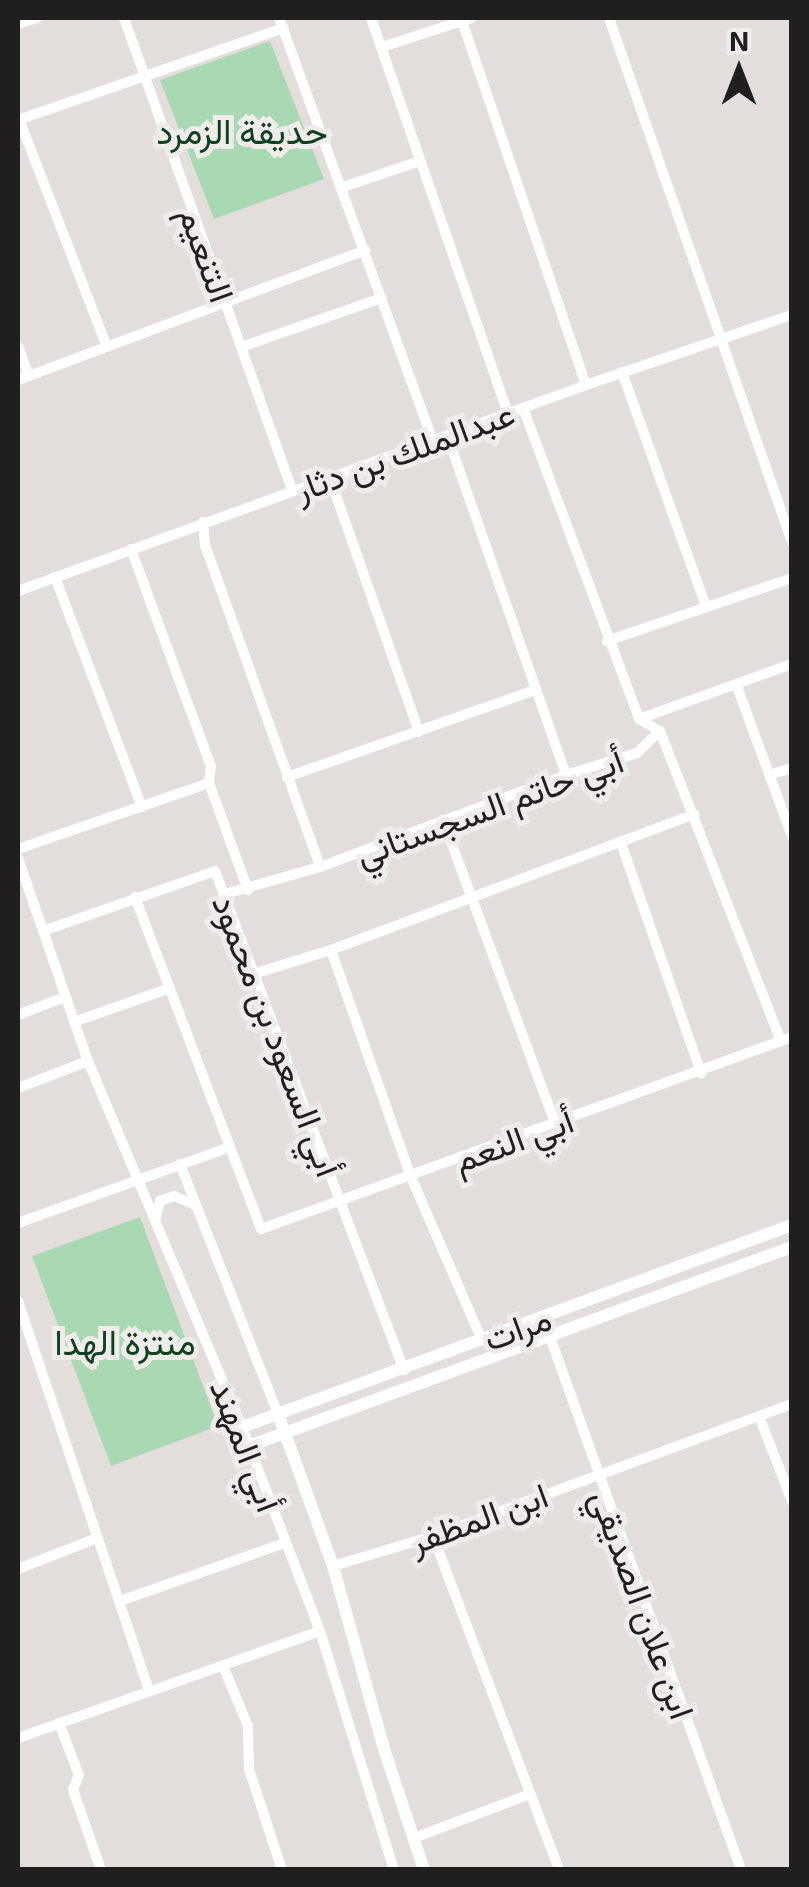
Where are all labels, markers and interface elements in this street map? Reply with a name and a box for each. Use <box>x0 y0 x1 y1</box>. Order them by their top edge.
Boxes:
north arrow <box>689 20 789 120</box>
text: N <box>729 23 749 57</box>
park label: حديقة الزمرد <box>156 109 328 151</box>
street label: التنعيم <box>171 201 245 307</box>
street label: عبدالملك بن دثار <box>288 391 520 509</box>
street label: أبي حاتم السجستاني <box>349 738 629 874</box>
street label: أبي السعود بن محمود <box>205 888 351 1182</box>
street label: أبي النعم <box>447 1098 579 1180</box>
street label: مرات <box>478 1296 556 1358</box>
park label: منتزة الهدا <box>54 1320 196 1362</box>
street label: أبي المهند <box>203 1373 291 1517</box>
street label: ابن المظفر <box>403 1473 553 1561</box>
street label: ابن علان الصديقي <box>583 1484 705 1724</box>

